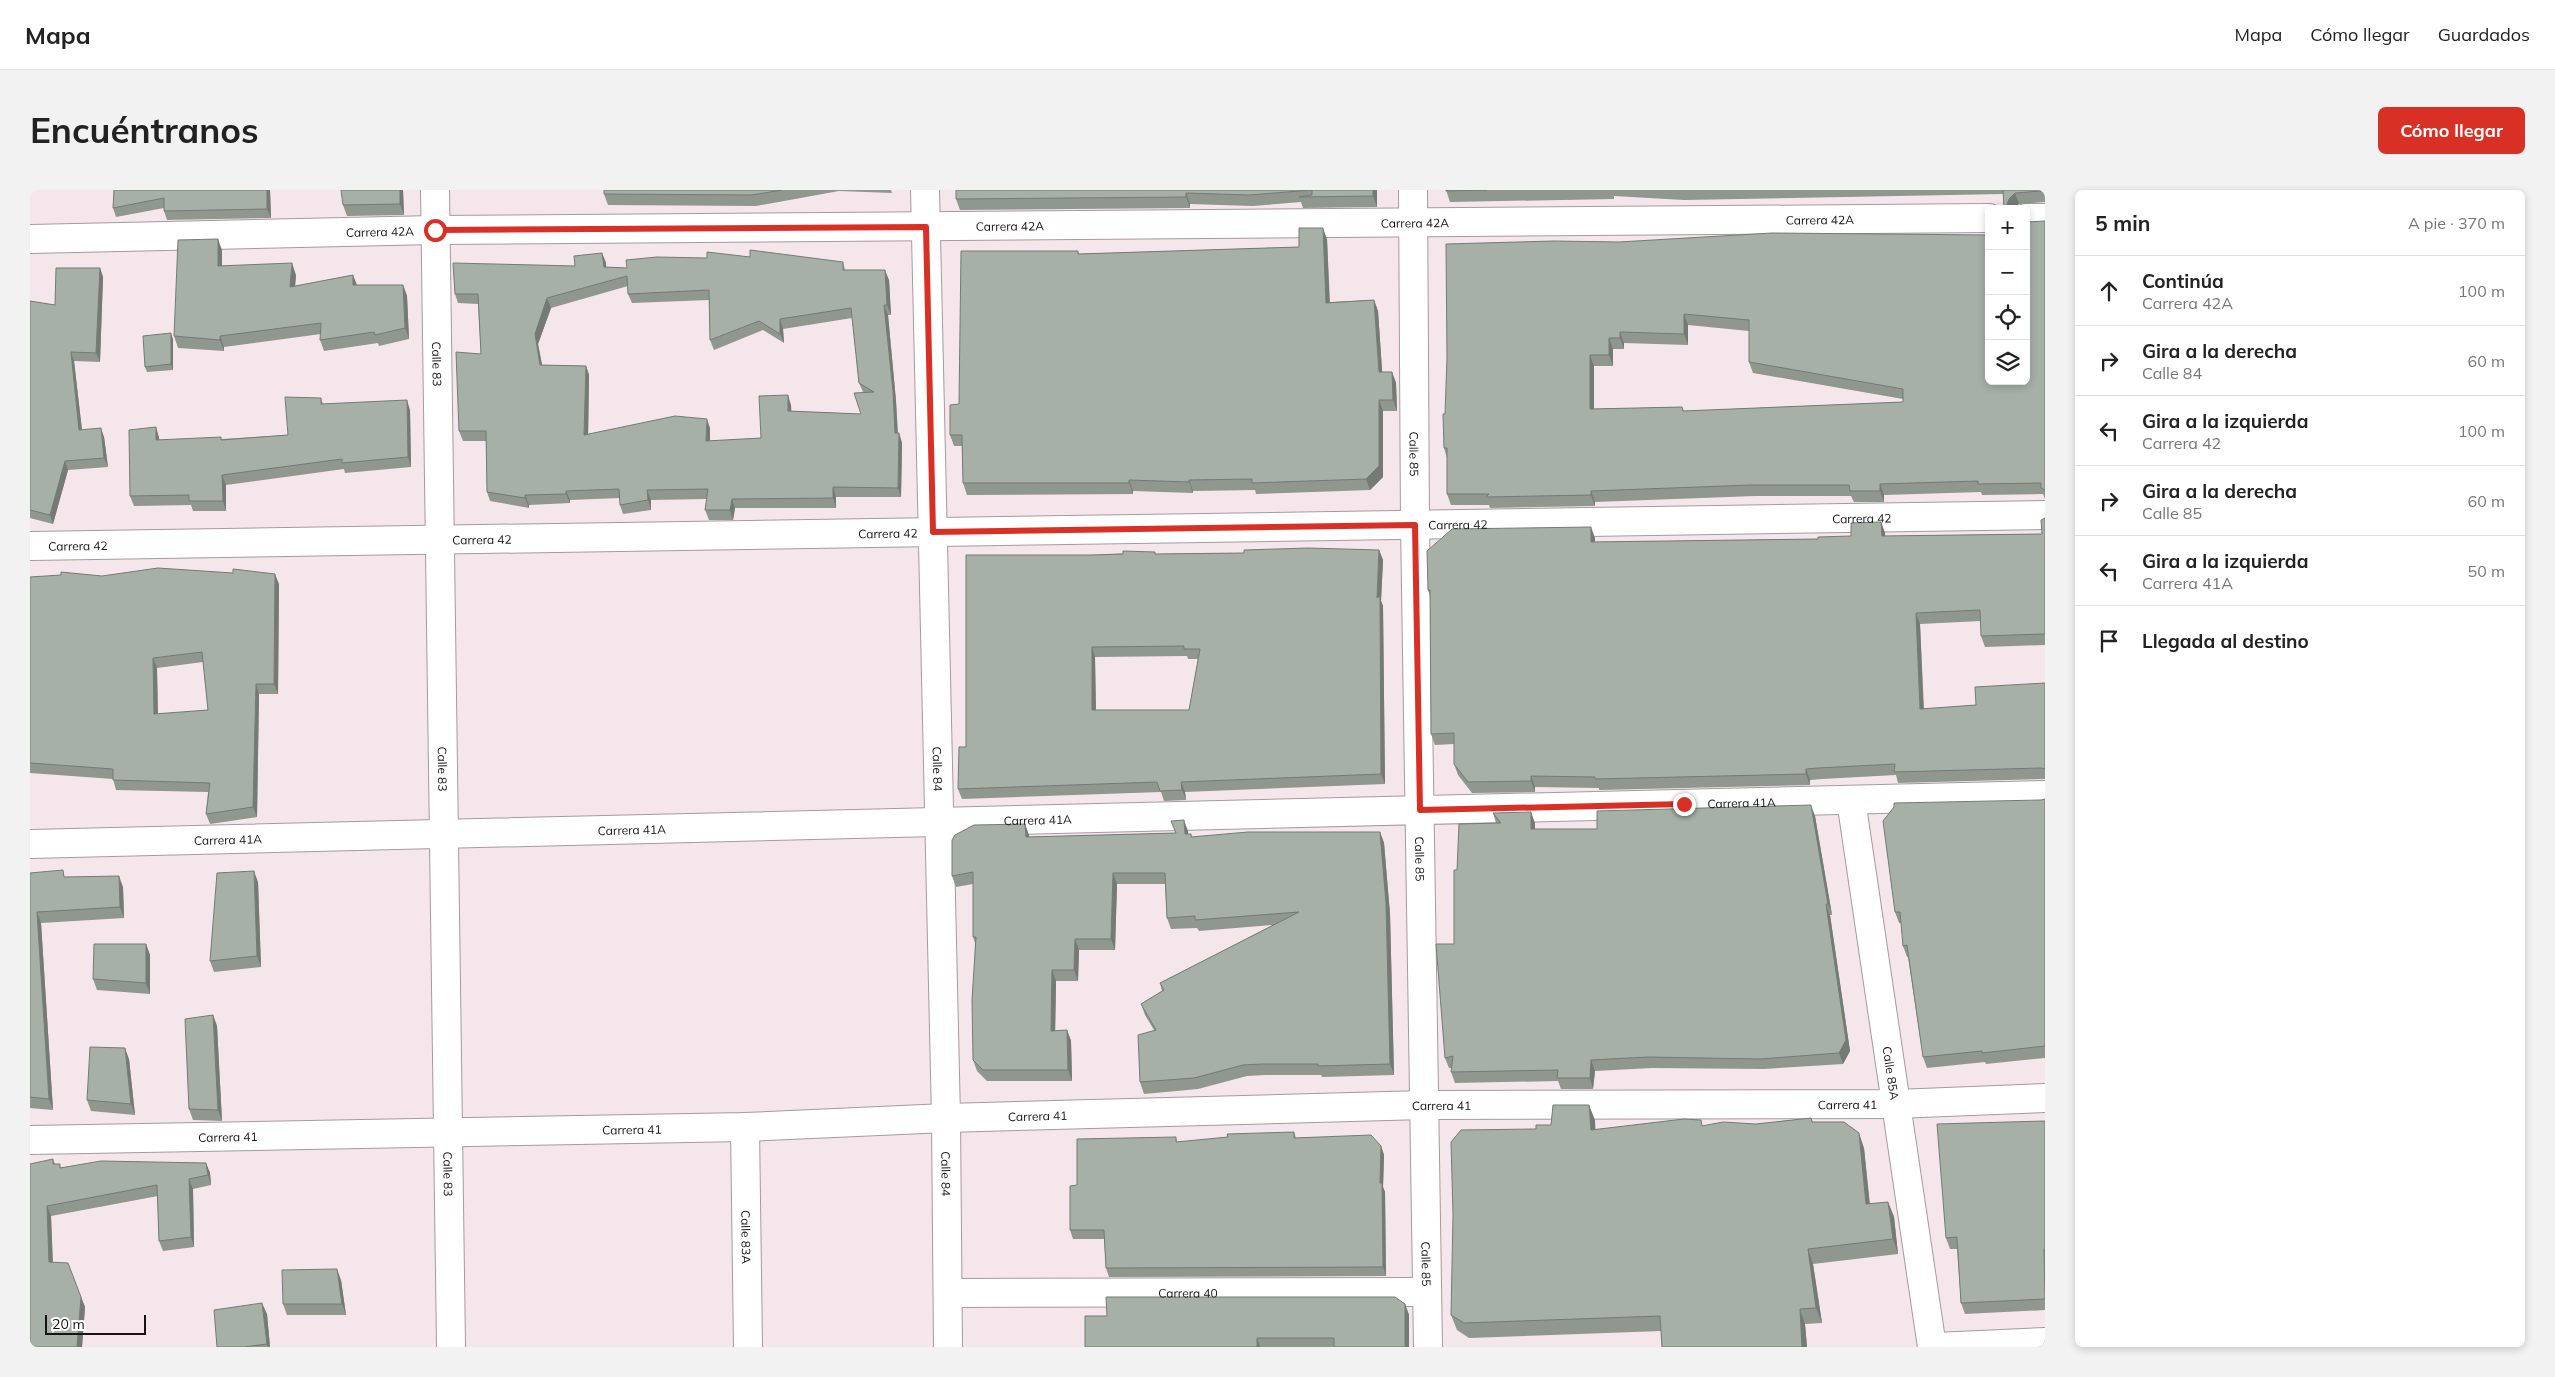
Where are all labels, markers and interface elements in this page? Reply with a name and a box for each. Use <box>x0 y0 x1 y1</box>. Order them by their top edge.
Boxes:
text: Mapa <box>25 20 91 50</box>
text: Mapa <box>2234 23 2282 46</box>
text: Cómo llegar <box>2310 23 2410 46</box>
text: Guardados <box>2438 23 2530 46</box>
button: Cómo llegar <box>2378 107 2525 154</box>
text: Encuéntranos <box>30 108 259 152</box>
map controls <box>1985 205 2030 385</box>
button: + <box>1985 205 2030 250</box>
text: 5 min <box>2095 210 2150 236</box>
street label: Carrera 42A <box>1786 212 1854 227</box>
text: A pie · 370 m <box>2408 213 2505 233</box>
street label: Carrera 42A <box>1381 215 1449 230</box>
street label: Carrera 42A <box>976 218 1044 233</box>
route start <box>424 219 447 242</box>
street label: Carrera 42A <box>346 223 414 239</box>
button: − <box>1985 250 2030 295</box>
text: Continúa <box>2142 269 2224 293</box>
icon: ahead <box>2095 277 2123 305</box>
text: 100 m <box>2458 281 2505 301</box>
text: Carrera 42A <box>2142 293 2233 313</box>
button: locate <box>1985 295 2030 340</box>
text: Gira a la derecha <box>2142 339 2297 363</box>
button: layers <box>1985 340 2030 385</box>
street label: Calle 83 <box>430 341 445 387</box>
icon: right <box>2095 347 2123 375</box>
text: 60 m <box>2468 351 2505 371</box>
text: Calle 84 <box>2142 363 2202 383</box>
text: Gira a la izquierda <box>2142 409 2308 433</box>
icon: left <box>2095 417 2123 445</box>
text: 100 m <box>2458 421 2505 441</box>
street label: Calle 85 <box>1407 431 1422 477</box>
text: Carrera 42 <box>2142 433 2221 453</box>
text: Gira a la derecha <box>2142 479 2297 503</box>
icon: right <box>2095 487 2123 515</box>
text: 60 m <box>2468 491 2505 511</box>
text: Calle 85 <box>2142 503 2202 523</box>
street label: Carrera 42 <box>1832 510 1892 526</box>
street label: Carrera 42 <box>1428 516 1488 532</box>
street label: Carrera 42 <box>858 525 918 541</box>
street label: Carrera 42 <box>452 531 512 547</box>
street label: Carrera 42 <box>48 537 108 553</box>
text: Gira a la izquierda <box>2142 549 2308 573</box>
icon: left <box>2095 557 2123 585</box>
text: 50 m <box>2468 561 2505 581</box>
text: Carrera 41A <box>2142 573 2233 593</box>
icon: arrive <box>2095 627 2123 655</box>
text: Llegada al destino <box>2142 629 2309 653</box>
street label: Calle 83 <box>435 746 451 792</box>
street label: Calle 84 <box>930 746 946 792</box>
route end <box>1673 793 1696 816</box>
street label: Carrera 41A <box>1707 794 1776 811</box>
street label: Carrera 41A <box>1003 811 1072 828</box>
street label: Carrera 41A <box>598 821 666 838</box>
street label: Carrera 41A <box>194 831 262 848</box>
street label: Calle 85 <box>1412 836 1428 882</box>
street label: Calle 85A <box>1880 1045 1903 1101</box>
street label: Carrera 41 <box>1412 1097 1471 1113</box>
street label: Carrera 41 <box>1818 1097 1877 1112</box>
street label: Carrera 41 <box>1008 1107 1068 1124</box>
street label: Carrera 41 <box>602 1121 662 1137</box>
street label: Carrera 41 <box>198 1128 258 1144</box>
street label: Calle 83 <box>441 1151 456 1197</box>
street label: Calle 84 <box>939 1151 954 1196</box>
street label: Calle 83A <box>739 1210 754 1264</box>
street label: Calle 85 <box>1419 1241 1435 1287</box>
street label: Carrera 40 <box>1158 1285 1218 1300</box>
scale bar <box>45 1312 146 1335</box>
text: 20 m <box>52 1315 85 1333</box>

